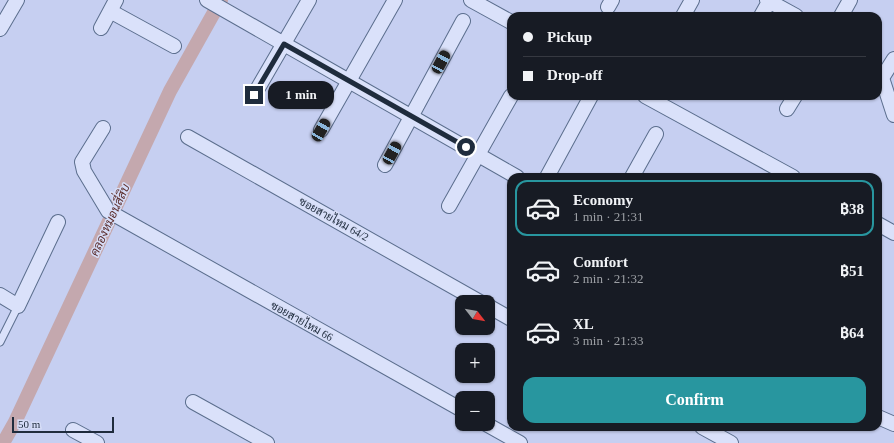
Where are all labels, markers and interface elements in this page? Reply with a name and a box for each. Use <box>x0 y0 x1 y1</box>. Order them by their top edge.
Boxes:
text: Pickup <box>547 29 592 45</box>
car <box>430 49 452 75</box>
text: Drop-off <box>547 67 603 83</box>
callout: 1 min <box>268 81 334 109</box>
route end <box>245 86 263 104</box>
text: 1 min <box>285 87 317 102</box>
car <box>310 117 332 143</box>
route start <box>457 138 475 156</box>
car <box>381 140 403 166</box>
water label: คลองหมอนสี่สิบ <box>84 180 133 258</box>
icon: car <box>525 190 561 226</box>
text: Economy <box>573 192 633 208</box>
street label: ซอยสายไหม 64/2 <box>297 193 372 243</box>
text: ฿38 <box>840 201 864 217</box>
text: 1 min · 21:31 <box>573 209 643 224</box>
icon: car <box>525 252 561 288</box>
text: Comfort <box>573 254 628 270</box>
text: ฿51 <box>840 263 864 279</box>
text: 2 min · 21:32 <box>573 271 643 286</box>
north arrow <box>455 295 495 335</box>
map controls <box>455 295 495 431</box>
street label: ซอยสายไหม 66 <box>269 297 337 343</box>
icon: car <box>525 314 561 350</box>
text: XL <box>573 316 594 332</box>
text: ฿64 <box>840 325 864 341</box>
text: 3 min · 21:33 <box>573 333 643 348</box>
button: + <box>455 343 495 383</box>
button: Confirm <box>523 377 866 423</box>
button: − <box>455 391 495 431</box>
scale bar <box>12 415 114 434</box>
text: 50 m <box>18 418 40 430</box>

